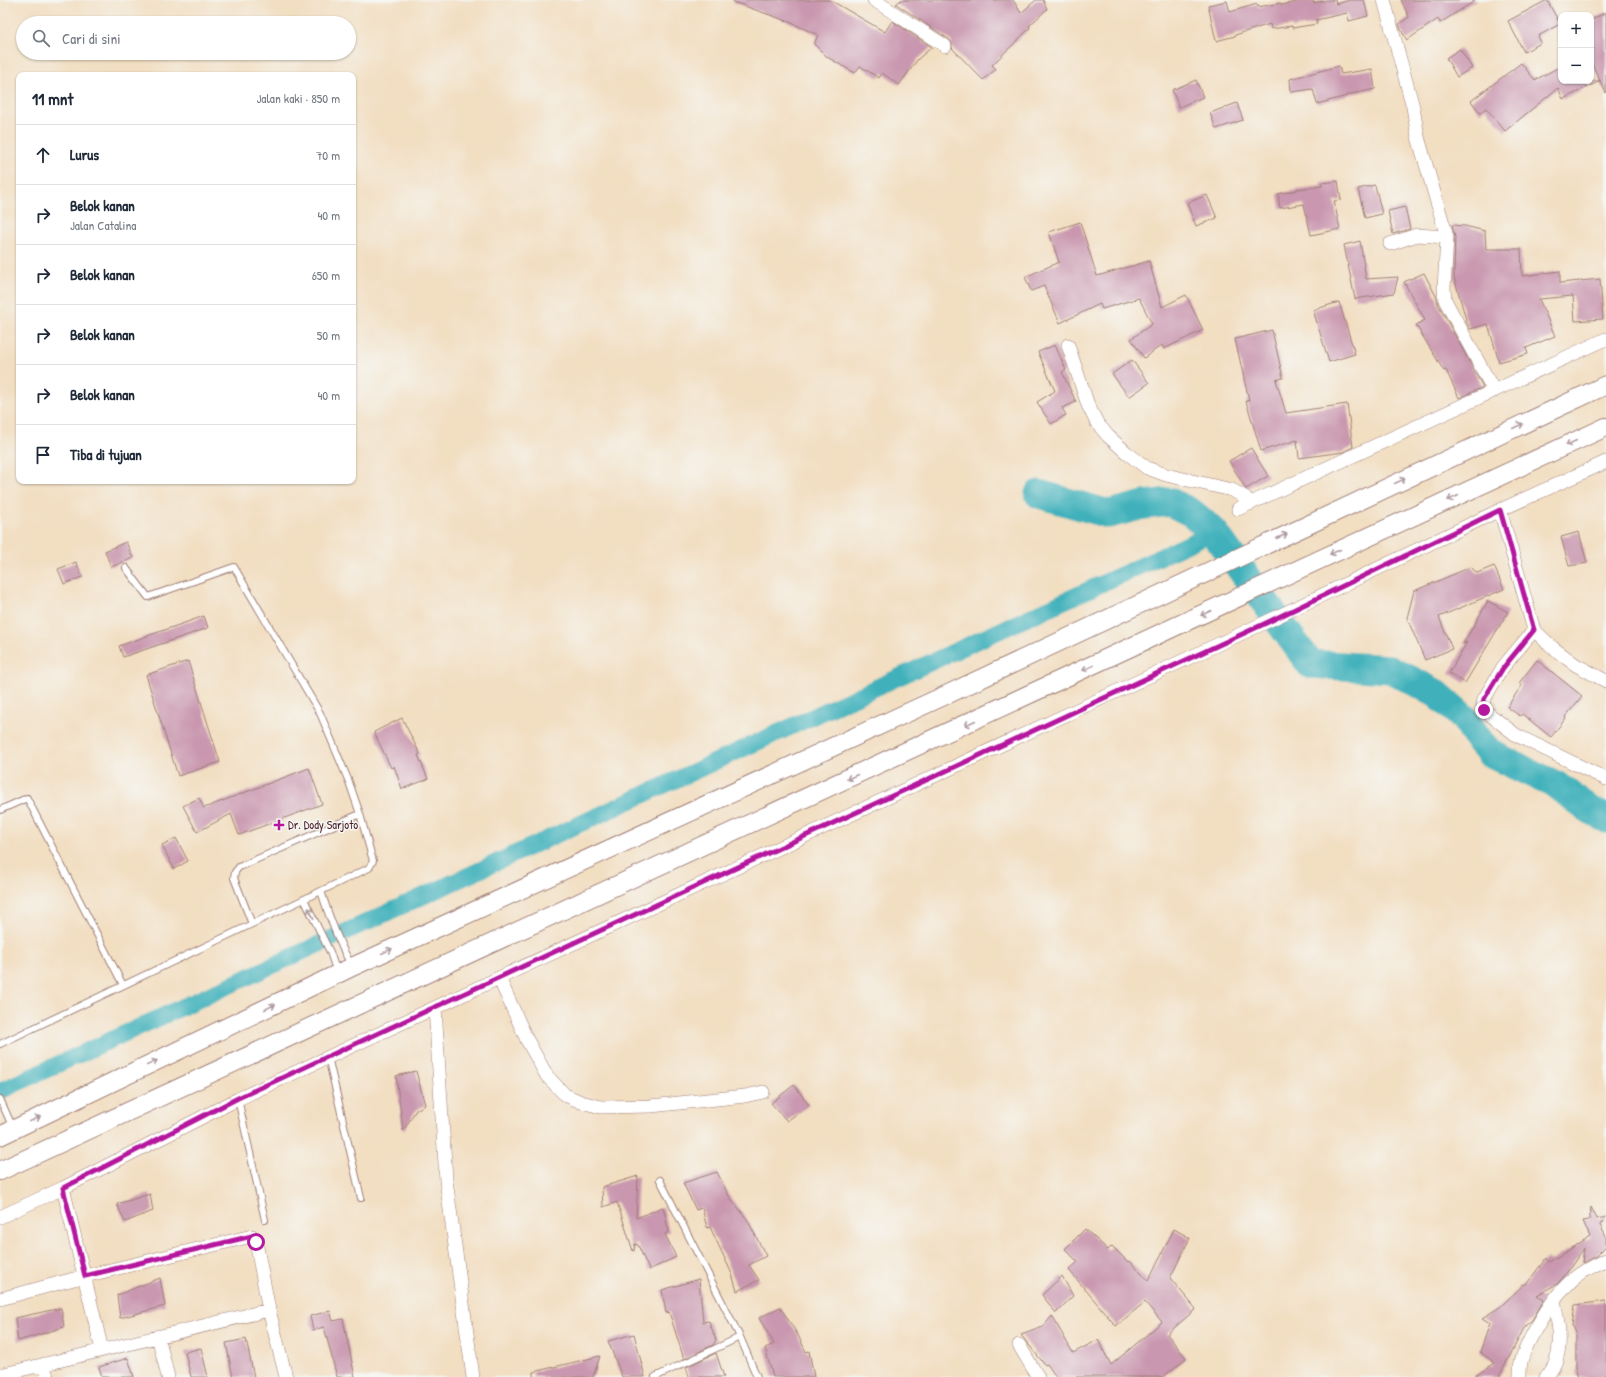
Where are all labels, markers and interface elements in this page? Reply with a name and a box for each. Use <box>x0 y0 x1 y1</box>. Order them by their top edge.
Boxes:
map controls <box>1558 12 1594 84</box>
button: + <box>1558 12 1594 48</box>
search box <box>16 16 356 60</box>
icon: search <box>30 27 52 49</box>
text: Cari di sini <box>62 28 121 49</box>
button: − <box>1558 48 1594 84</box>
text: 11 mnt <box>32 87 73 110</box>
text: Jalan kaki · 850 m <box>257 89 340 107</box>
icon: ahead <box>32 144 54 166</box>
text: Lurus <box>70 144 99 165</box>
text: 70 m <box>316 146 340 164</box>
text: Belok kanan <box>70 195 135 216</box>
icon: right <box>32 204 54 226</box>
text: 40 m <box>317 206 340 224</box>
text: Jalan Catalina <box>70 216 136 234</box>
icon: right <box>32 264 54 286</box>
text: Belok kanan <box>70 264 135 285</box>
text: 650 m <box>312 266 340 284</box>
icon: right <box>32 324 54 346</box>
text: Belok kanan <box>70 324 135 345</box>
text: 50 m <box>317 326 340 344</box>
icon: right <box>32 384 54 406</box>
text: Belok kanan <box>70 384 135 405</box>
text: 40 m <box>317 386 340 404</box>
one-way arrow <box>1512 422 1524 429</box>
one-way arrow <box>1565 440 1577 447</box>
icon: arrive <box>32 444 54 466</box>
text: Tiba di tujuan <box>70 444 142 465</box>
one-way arrow <box>1394 477 1406 484</box>
one-way arrow <box>1447 495 1459 502</box>
one-way arrow <box>1276 532 1288 539</box>
one-way arrow <box>1329 549 1341 556</box>
one-way arrow <box>1200 610 1212 617</box>
one-way arrow <box>1082 665 1094 672</box>
route end <box>1475 701 1493 719</box>
one-way arrow <box>964 719 976 727</box>
one-way arrow <box>846 774 858 781</box>
place label: Dr. Dody Sarjoto <box>288 816 358 833</box>
marker: Dr. Dody Sarjoto <box>273 819 285 831</box>
one-way arrow <box>307 907 314 919</box>
one-way arrow <box>381 947 393 954</box>
one-way arrow <box>263 1003 275 1010</box>
one-way arrow <box>146 1059 158 1066</box>
one-way arrow <box>29 1115 41 1122</box>
route start <box>247 1233 265 1251</box>

